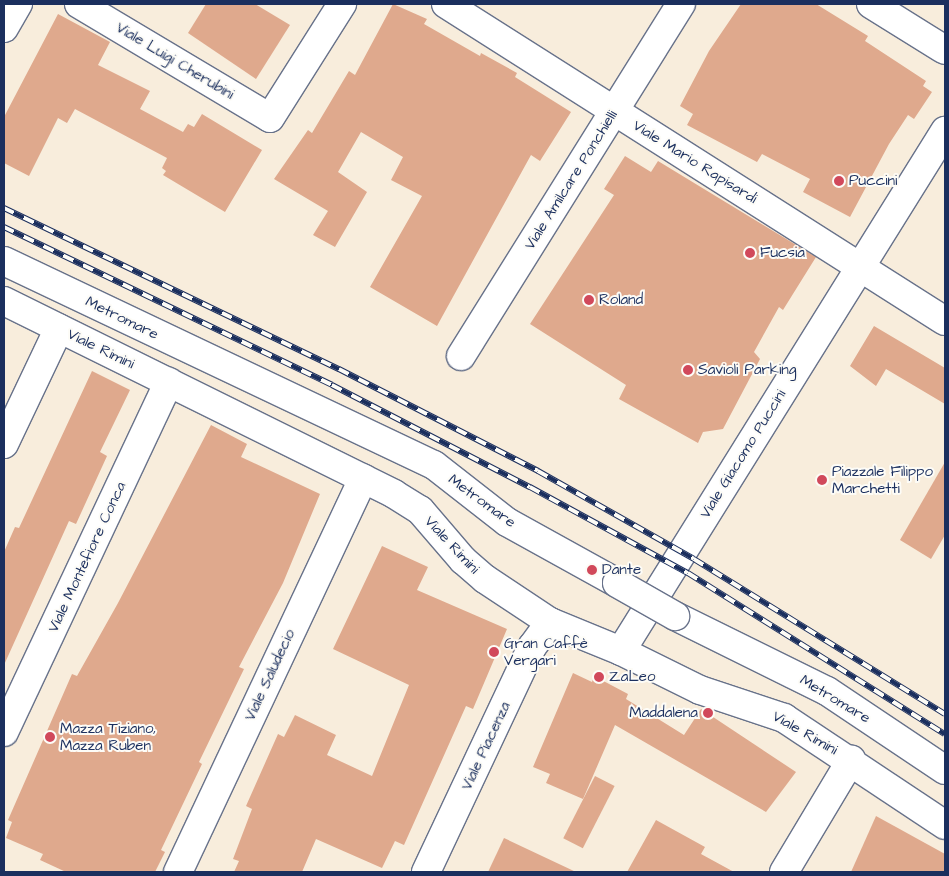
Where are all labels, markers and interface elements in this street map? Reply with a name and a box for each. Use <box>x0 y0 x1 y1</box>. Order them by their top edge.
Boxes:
street label: Viale Luigi Cherubini <box>113 19 237 103</box>
street label: Viale Amilcare Ponchielli <box>521 107 621 253</box>
street label: Viale Mario Rapisardi <box>630 116 760 208</box>
place label: Puccini <box>849 172 897 190</box>
marker: Puccini <box>833 175 845 187</box>
place label: Fucsia <box>760 244 805 262</box>
marker: Fucsia <box>744 247 756 259</box>
place label: Roland <box>599 291 643 309</box>
street label: Metromare <box>83 293 161 343</box>
marker: Roland <box>583 294 595 306</box>
street label: Viale Rimini <box>64 325 138 373</box>
place label: Savioli Parking <box>698 361 797 379</box>
marker: Savioli Parking <box>682 364 694 376</box>
street label: Viale Giacomo Puccini <box>696 386 790 522</box>
place label: Piazzale Filippo Marchetti <box>832 462 933 497</box>
street label: Metromare <box>445 471 519 531</box>
marker: Piazzale Filippo Marchetti <box>816 474 828 486</box>
street label: Viale Montefiore Conca <box>44 479 130 635</box>
street label: Viale Rimini <box>421 512 483 578</box>
place label: Dante <box>602 561 641 579</box>
marker: Dante <box>586 564 598 576</box>
street label: Viale Saludecio <box>241 626 299 724</box>
place label: Gran Caffè Vergari <box>504 634 588 669</box>
marker: Gran Caffè Vergari <box>488 646 500 658</box>
place label: ZaLeo <box>609 668 655 686</box>
marker: ZaLeo <box>593 671 605 683</box>
street label: Metromare <box>797 671 873 727</box>
street label: Viale Piacenza <box>458 699 514 793</box>
place label: Maddalena <box>629 704 698 722</box>
marker: Maddalena <box>702 707 714 719</box>
street label: Viale Rimini <box>769 707 841 759</box>
place label: Mazza Tiziano, Mazza Ruben <box>60 719 156 754</box>
marker: Mazza Tiziano, Mazza Ruben <box>44 731 56 743</box>

